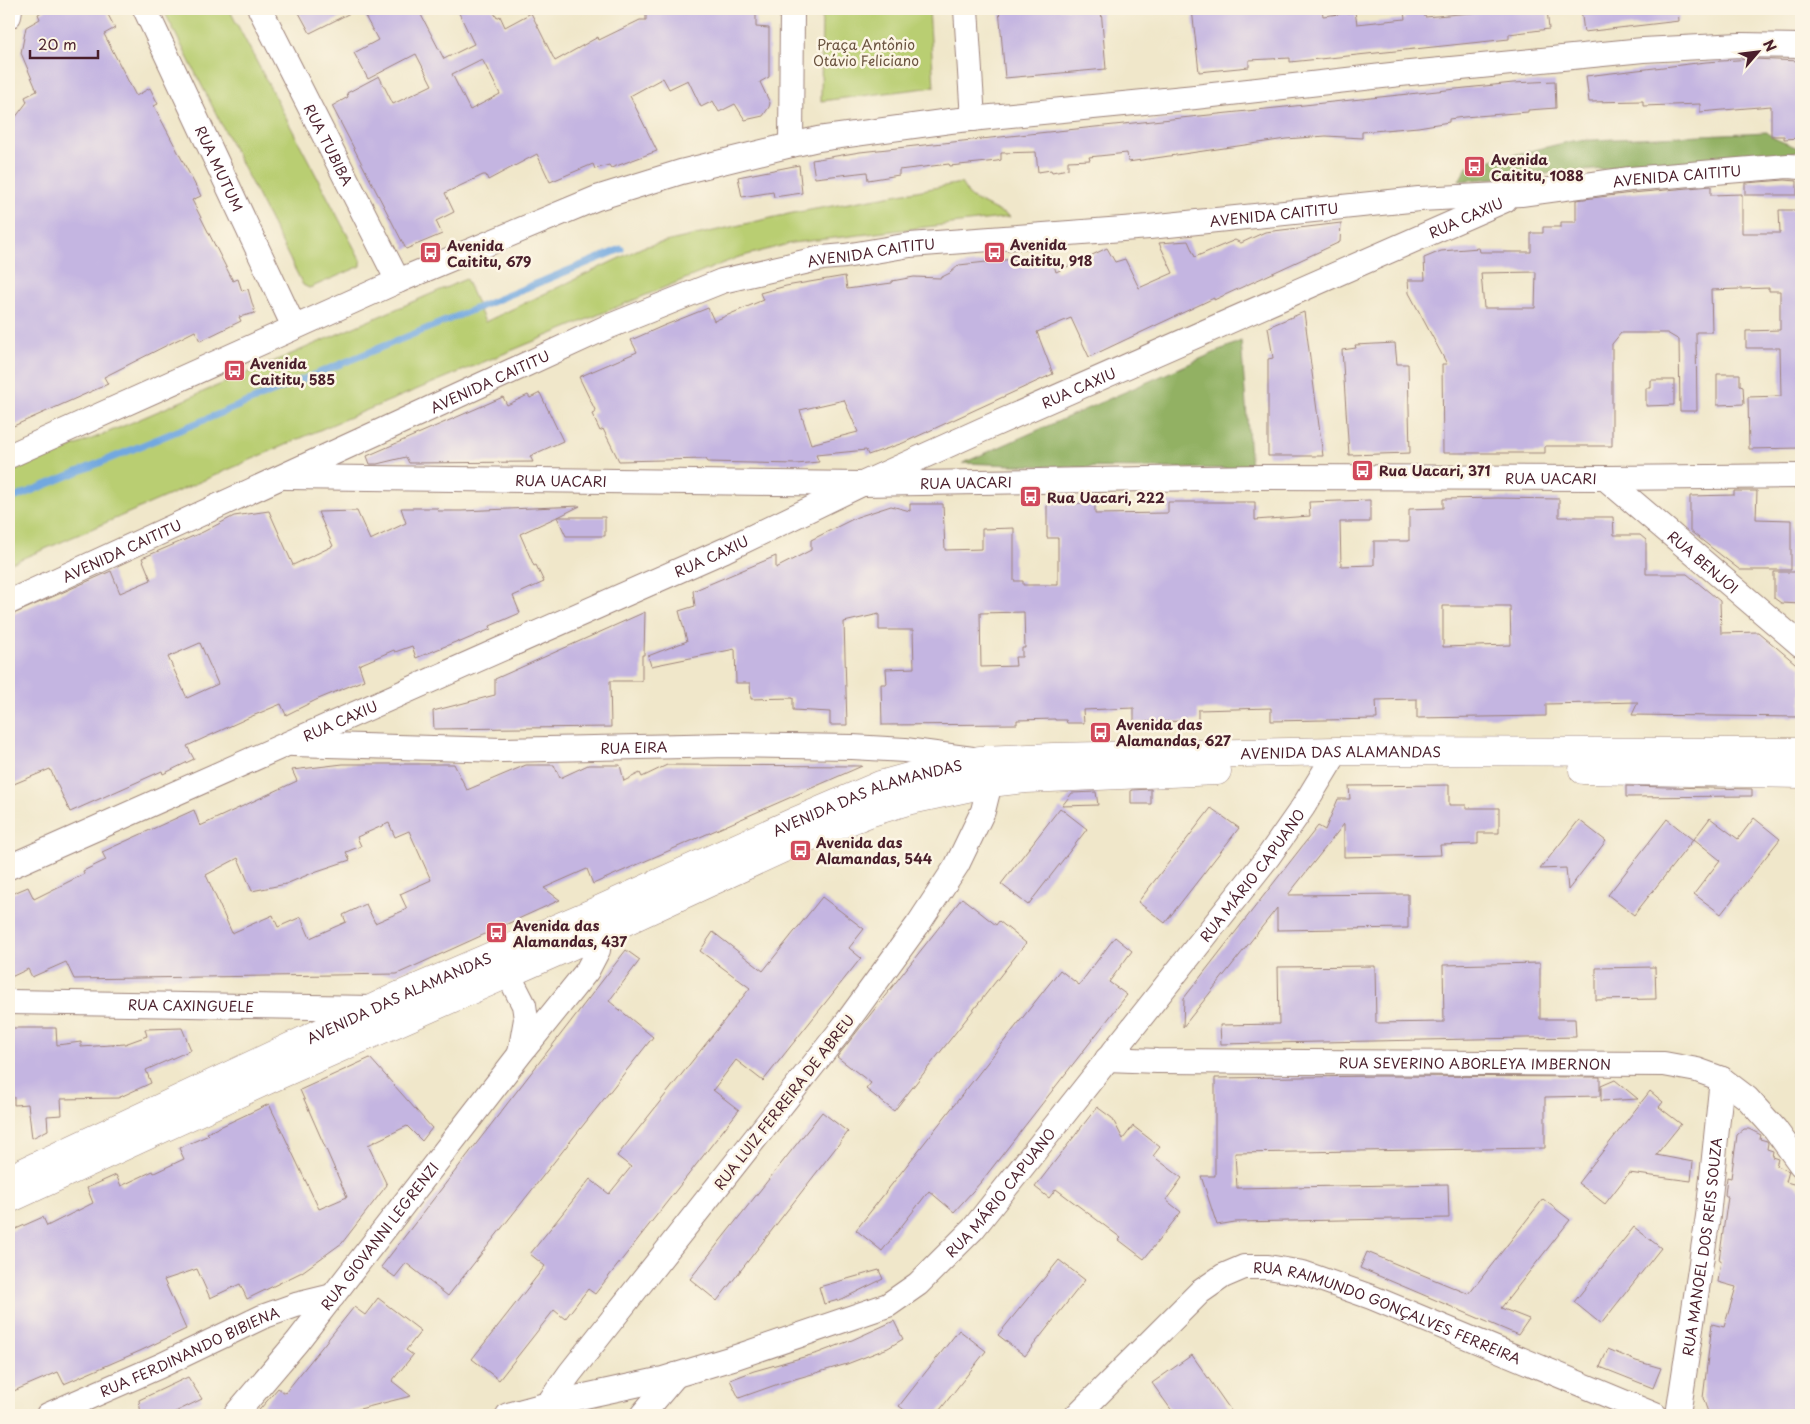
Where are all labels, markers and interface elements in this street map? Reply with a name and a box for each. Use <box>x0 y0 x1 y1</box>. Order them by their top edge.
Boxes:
scale bar <box>30 28 98 60</box>
north arrow <box>1732 28 1782 78</box>
text: 20 m <box>38 32 77 55</box>
park label: Praça Antônio Otávio Feliciano <box>813 34 919 71</box>
text: N <box>1758 36 1782 55</box>
street label: RUA TUBIBA <box>299 100 358 189</box>
street label: RUA MUTUM <box>191 122 249 215</box>
place label: Avenida Caititu, 1088 <box>1490 149 1584 186</box>
bus stop icon: Avenida Caititu, 1088 <box>1463 155 1487 179</box>
street label: AVENIDA CAITITU <box>1611 159 1742 192</box>
street label: RUA CAXIU <box>1425 192 1506 243</box>
street label: AVENIDA CAITITU <box>1209 197 1339 231</box>
street label: AVENIDA CAITITU <box>805 233 936 272</box>
place label: Avenida Caititu, 918 <box>1009 234 1093 271</box>
place label: Avenida Caititu, 679 <box>446 235 531 272</box>
bus stop icon: Avenida Caititu, 918 <box>982 240 1006 264</box>
bus stop icon: Avenida Caititu, 679 <box>419 241 443 265</box>
street label: AVENIDA CAITITU <box>427 345 553 418</box>
place label: Avenida Caititu, 585 <box>249 353 335 390</box>
bus stop icon: Avenida Caititu, 585 <box>222 359 246 383</box>
street label: RUA CAXIU <box>1038 362 1119 413</box>
bus stop icon: Rua Uacari, 371 <box>1351 458 1375 482</box>
place label: Rua Uacari, 371 <box>1379 460 1490 481</box>
street label: RUA UACARI <box>1505 467 1597 488</box>
street label: RUA UACARI <box>515 469 607 491</box>
street label: RUA UACARI <box>920 471 1012 493</box>
bus stop icon: Rua Uacari, 222 <box>1019 485 1043 509</box>
place label: Rua Uacari, 222 <box>1047 487 1165 508</box>
street label: AVENIDA CAITITU <box>59 514 185 587</box>
street label: RUA BENJOI <box>1663 525 1743 598</box>
street label: RUA CAXIU <box>671 530 752 582</box>
street label: RUA CAXIU <box>299 695 381 746</box>
place label: Avenida das Alamandas, 627 <box>1115 714 1231 751</box>
bus stop icon: Avenida das Alamandas, 627 <box>1088 720 1112 744</box>
street label: RUA EIRA <box>600 736 668 758</box>
street label: AVENIDA DAS ALAMANDAS <box>1240 740 1441 764</box>
street label: AVENIDA DAS ALAMANDAS <box>769 754 964 841</box>
street label: RUA MÁRIO CAPUANO <box>1194 804 1309 946</box>
place label: Avenida das Alamandas, 544 <box>815 832 933 869</box>
bus stop icon: Avenida das Alamandas, 544 <box>788 838 812 862</box>
place label: Avenida das Alamandas, 437 <box>512 915 627 952</box>
bus stop icon: Avenida das Alamandas, 437 <box>485 921 509 945</box>
street label: AVENIDA DAS ALAMANDAS <box>303 947 495 1048</box>
street label: RUA CAXINGUELE <box>128 993 254 1017</box>
street label: RUA LUIZ FERREIRA DE ABREU <box>709 1010 859 1194</box>
street label: RUA SEVERINO ABORLEYA IMBERNON <box>1339 1052 1611 1074</box>
street label: RUA MÁRIO CAPUANO <box>940 1123 1060 1262</box>
street label: RUA MANOEL DOS REIS SOUZA <box>1677 1136 1726 1357</box>
street label: RUA GIOVANNI LEGRENZI <box>315 1158 443 1314</box>
street label: RUA RAIMUNDO GONÇALVES FERREIRA <box>1253 1257 1525 1369</box>
street label: RUA FERDINANDO BIBIENA <box>96 1301 282 1402</box>

